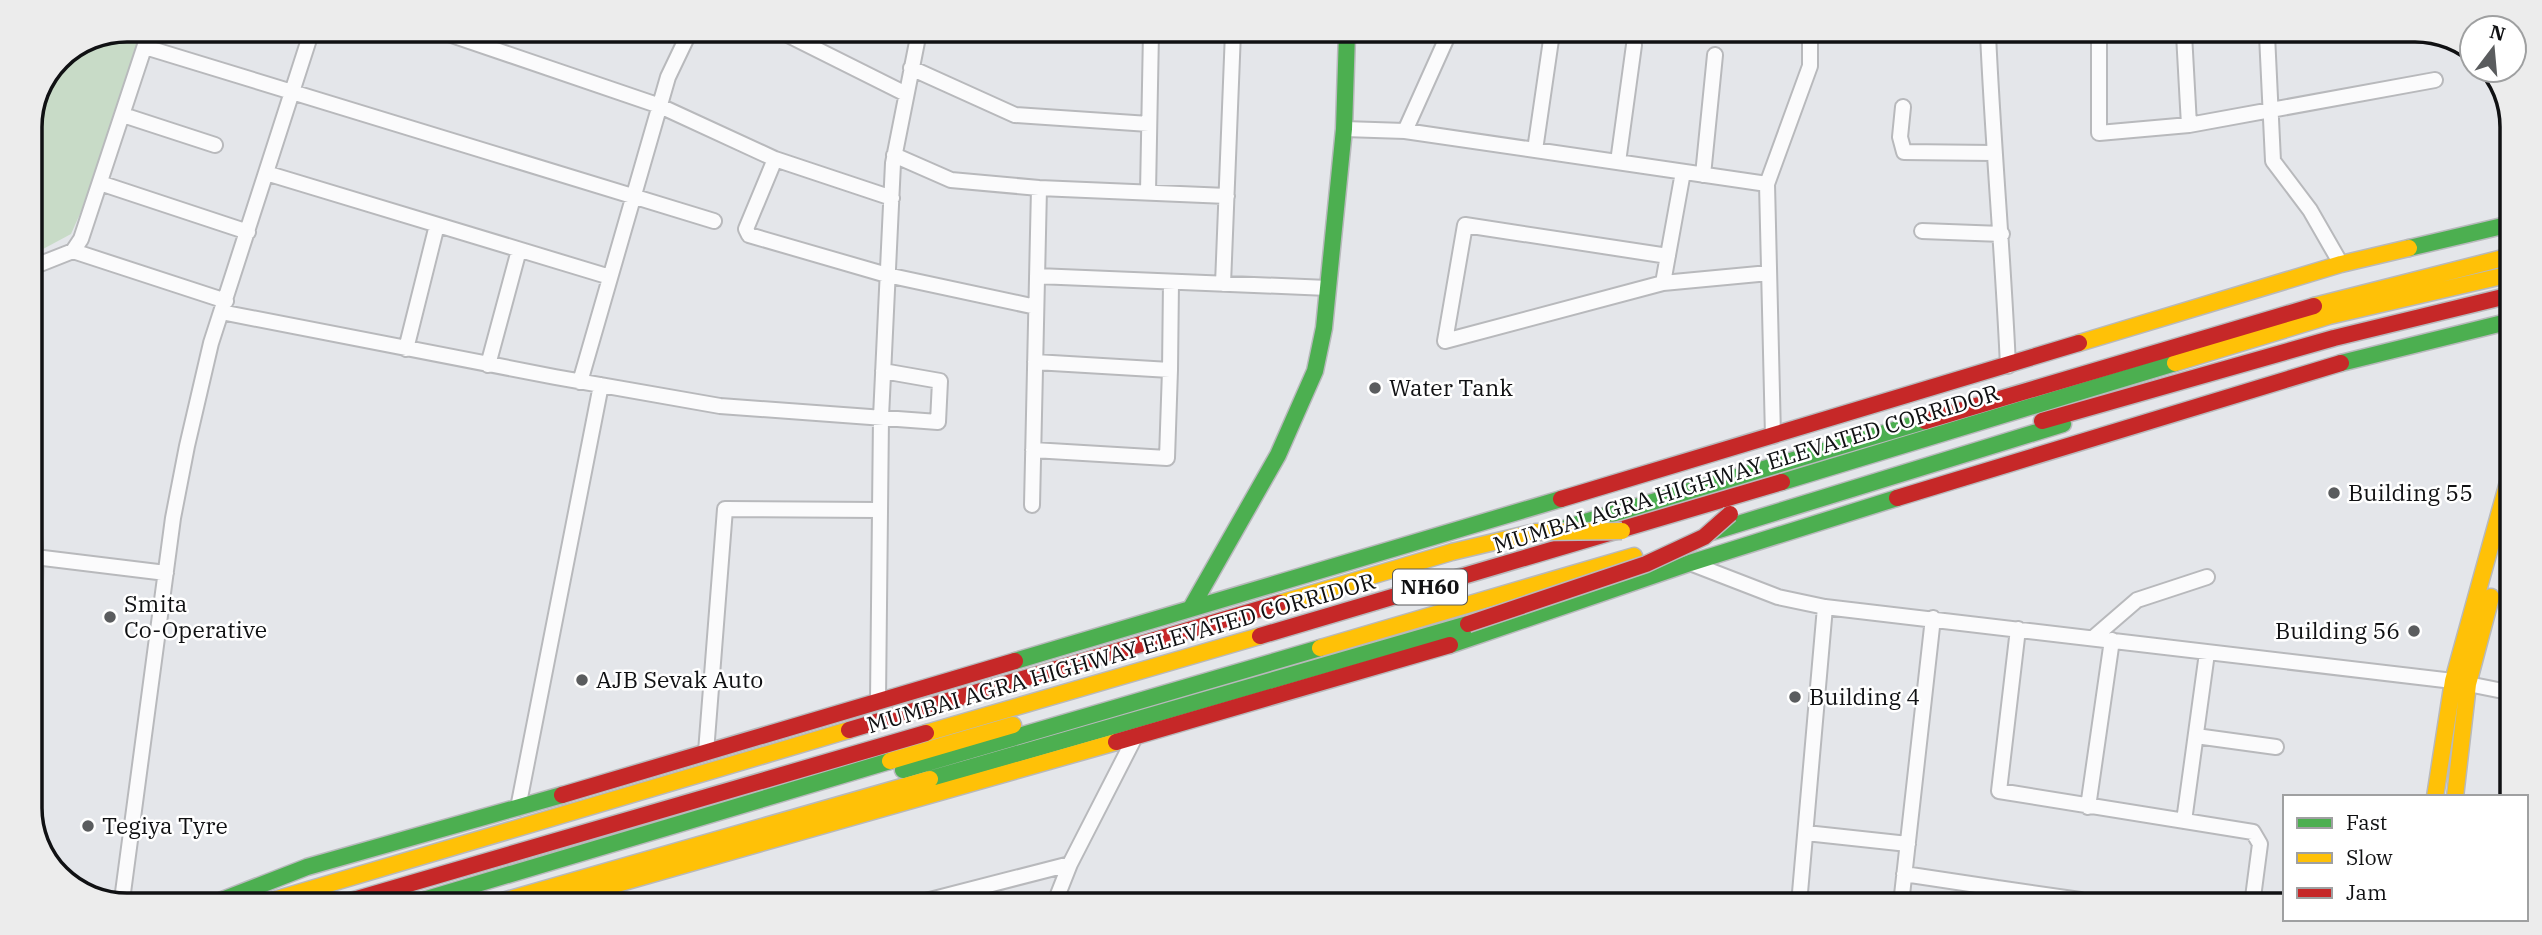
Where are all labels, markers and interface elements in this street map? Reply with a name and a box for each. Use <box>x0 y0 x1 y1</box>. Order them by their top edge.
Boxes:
north arrow <box>2458 14 2528 84</box>
text: N <box>2487 19 2508 46</box>
place label: Water Tank <box>1389 372 1514 402</box>
street label: MUMBAI AGRA HIGHWAY ELEVATED CORRIDOR <box>1489 376 2003 559</box>
marker: Water Tank <box>1367 380 1383 396</box>
place label: Building 55 <box>2348 477 2473 507</box>
marker: Building 55 <box>2326 485 2342 501</box>
street label: MUMBAI AGRA HIGHWAY ELEVATED CORRIDOR <box>863 565 1379 739</box>
road number: NH60 <box>1393 570 1467 604</box>
place label: Smita Co-Operative <box>124 588 267 644</box>
marker: Smita Co-Operative <box>102 609 118 625</box>
place label: Building 56 <box>2275 615 2400 645</box>
marker: Building 56 <box>2406 623 2422 639</box>
place label: AJB Sevak Auto <box>596 664 763 694</box>
marker: AJB Sevak Auto <box>574 672 590 688</box>
place label: Building 4 <box>1809 681 1920 711</box>
marker: Building 4 <box>1787 689 1803 705</box>
legend <box>2283 795 2528 921</box>
text: Fast <box>2346 808 2387 836</box>
place label: Tegiya Tyre <box>102 810 228 840</box>
marker: Tegiya Tyre <box>80 818 96 834</box>
text: Slow <box>2346 843 2393 871</box>
text: Jam <box>2346 878 2387 906</box>

